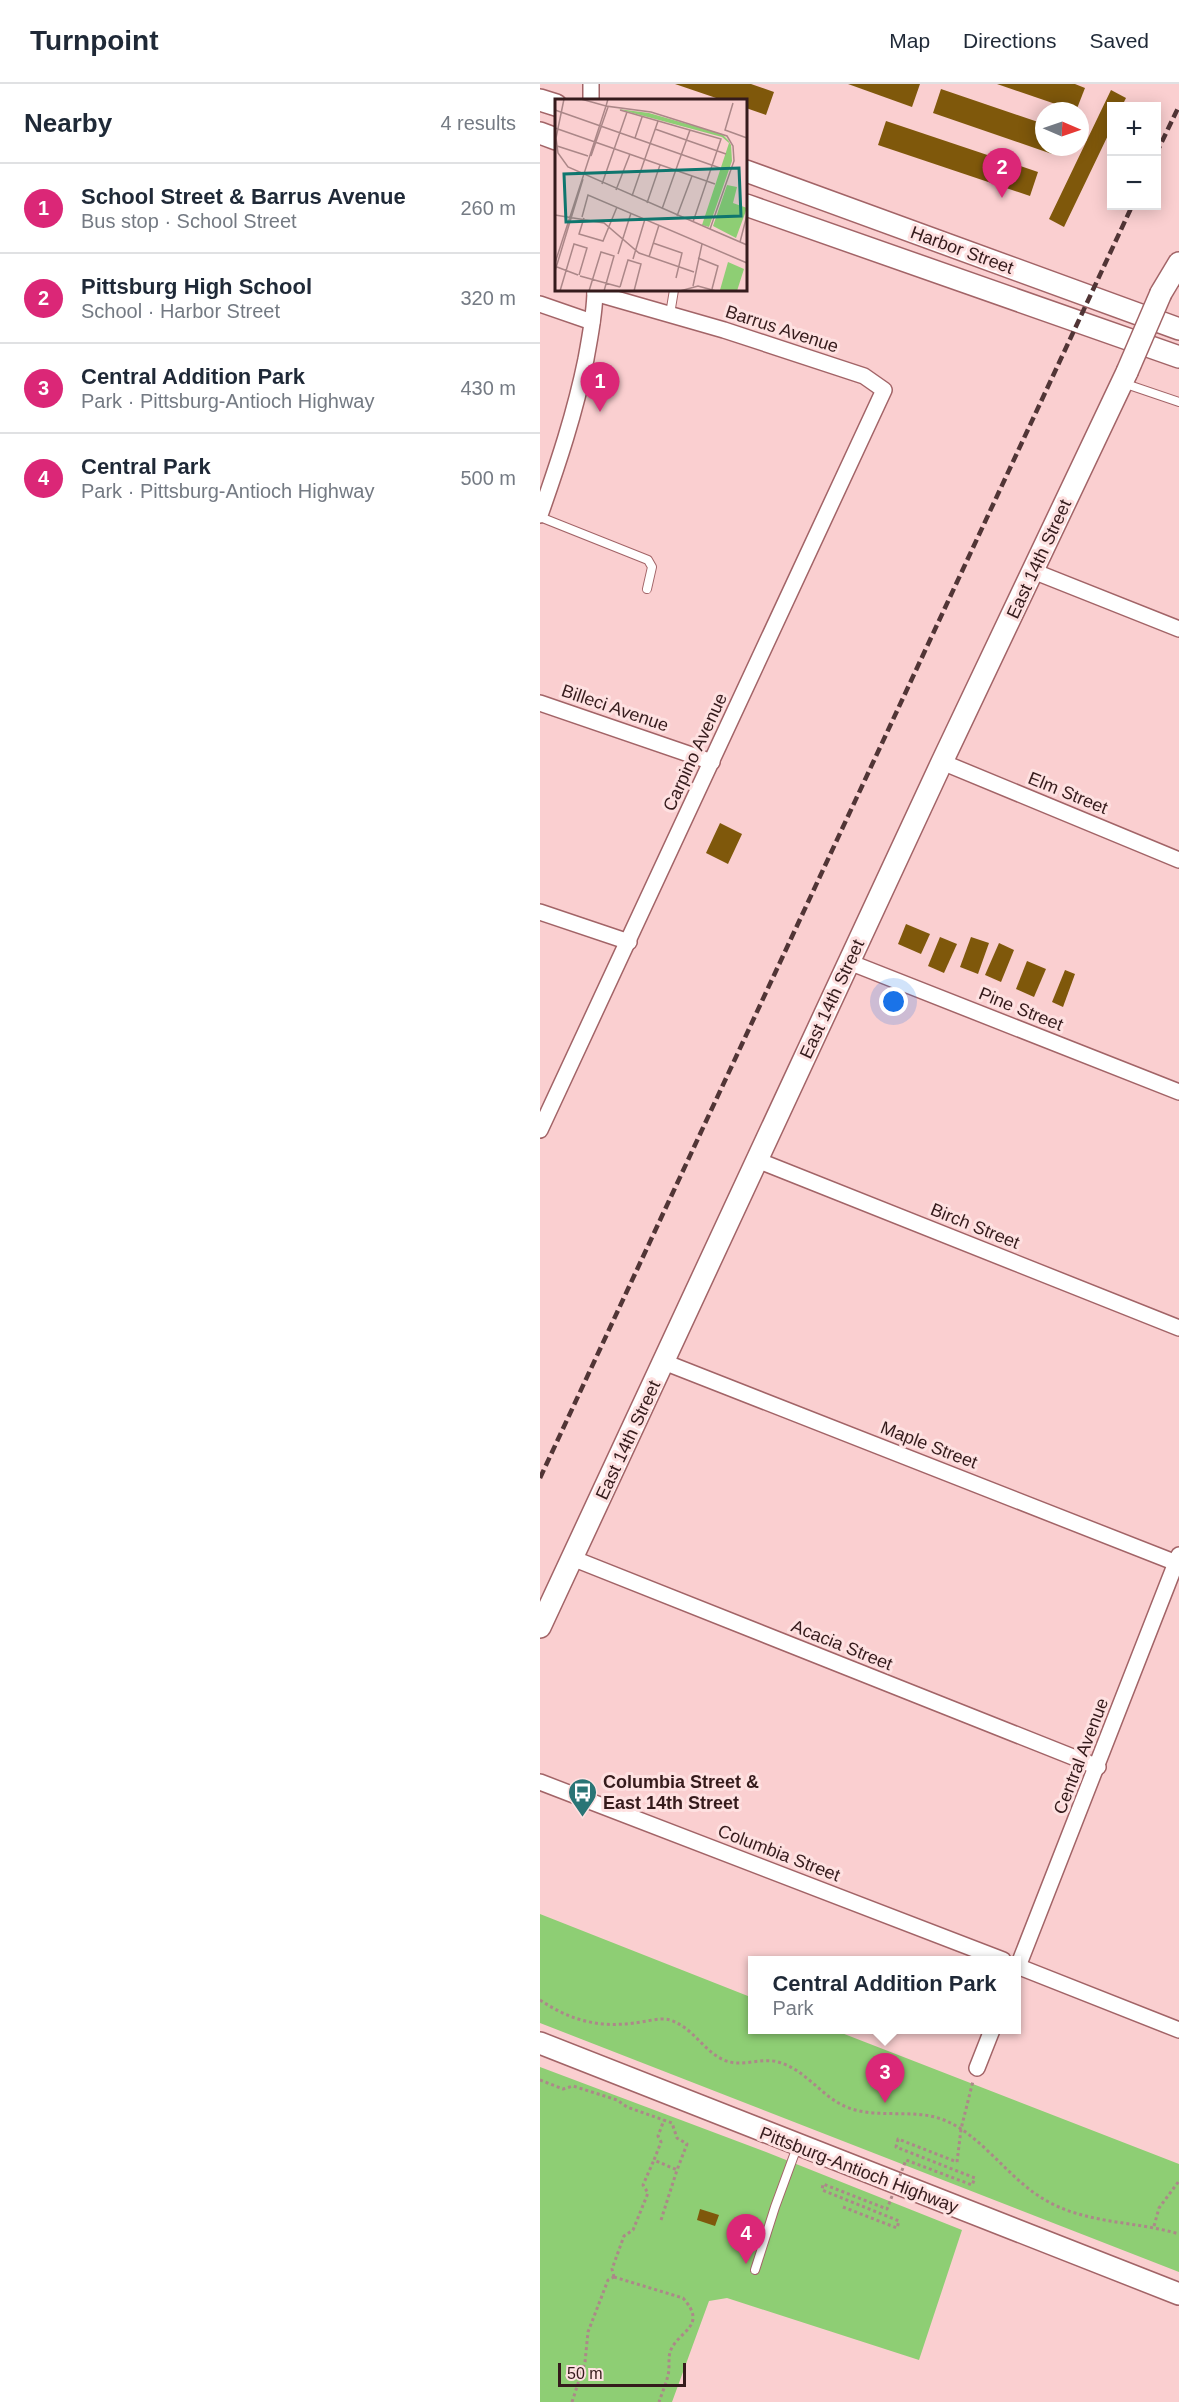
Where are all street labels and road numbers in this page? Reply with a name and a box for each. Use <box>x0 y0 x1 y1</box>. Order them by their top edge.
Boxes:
street label: Harbor Street <box>908 222 1016 278</box>
street label: Barrus Avenue <box>723 301 841 357</box>
street label: East 14th Street <box>1003 496 1075 622</box>
street label: Billeci Avenue <box>559 680 671 736</box>
street label: Carpino Avenue <box>659 690 731 814</box>
street label: Elm Street <box>1025 768 1111 818</box>
street label: East 14th Street <box>796 936 868 1062</box>
street label: Pine Street <box>976 983 1066 1035</box>
street label: Birch Street <box>928 1199 1022 1253</box>
street label: East 14th Street <box>592 1377 664 1503</box>
street label: Maple Street <box>878 1417 980 1473</box>
street label: Acacia Street <box>789 1616 895 1674</box>
street label: Central Avenue <box>1050 1695 1112 1817</box>
street label: Columbia Street <box>715 1821 843 1885</box>
street label: Pittsburg-Antioch Highway <box>757 2123 961 2217</box>

